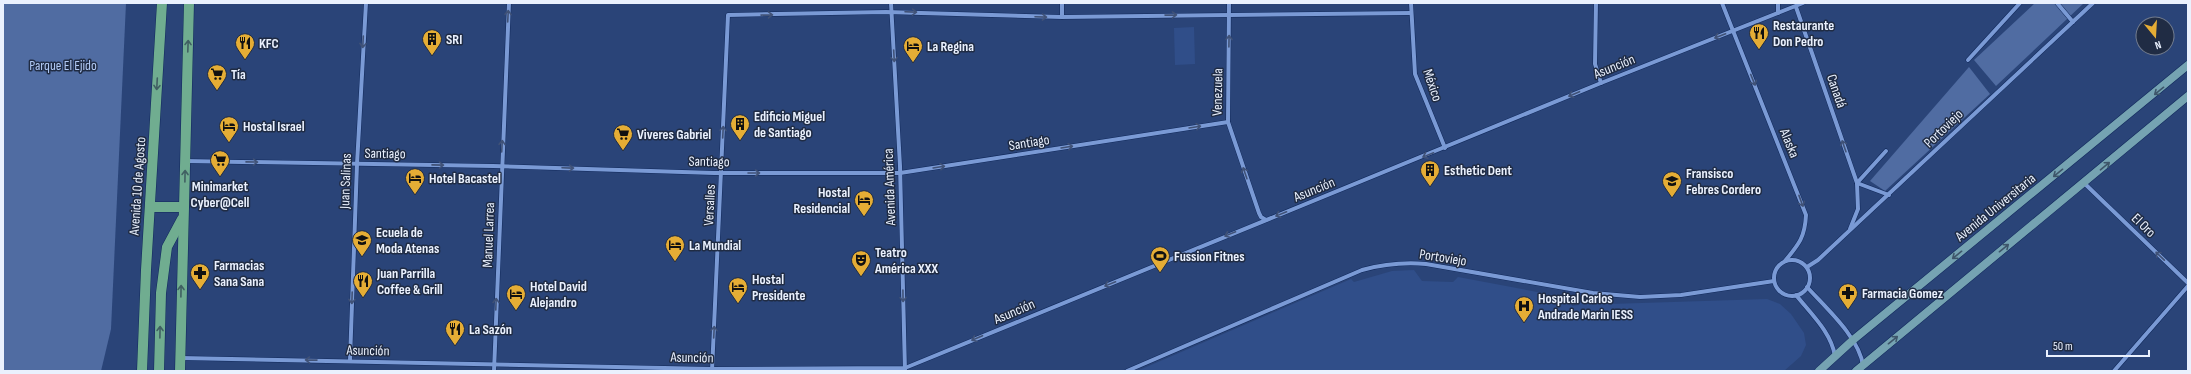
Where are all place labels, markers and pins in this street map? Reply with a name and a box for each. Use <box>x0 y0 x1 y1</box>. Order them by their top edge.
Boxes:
place label: Restaurante Don Pedro <box>1773 17 1834 50</box>
restaurant icon: Restaurante Don Pedro <box>1748 22 1770 50</box>
building icon: SRI <box>421 28 443 56</box>
place label: SRI <box>446 31 462 48</box>
restaurant icon: KFC <box>234 32 256 60</box>
place label: KFC <box>259 35 279 52</box>
hotel icon: La Regina <box>902 35 924 63</box>
place label: La Regina <box>927 38 974 55</box>
supermarket icon: Tía <box>206 63 228 91</box>
place label: Tía <box>231 66 246 83</box>
place label: Edificio Miguel de Santiago <box>754 108 825 141</box>
building icon: Edificio Miguel de Santiago <box>729 113 751 141</box>
hotel icon: Hostal Israel <box>218 115 240 143</box>
place label: Hostal Israel <box>243 118 305 135</box>
supermarket icon: Viveres Gabriel <box>612 123 634 151</box>
place label: Viveres Gabriel <box>637 126 711 143</box>
supermarket icon: Minimarket Cyber@Cell <box>209 149 231 177</box>
building icon: Esthetic Dent <box>1419 159 1441 187</box>
place label: Esthetic Dent <box>1444 162 1512 179</box>
place label: Fransisco Febres Cordero <box>1686 165 1761 198</box>
hotel icon: Hotel Bacastel <box>404 167 426 195</box>
place label: Hotel Bacastel <box>429 170 501 187</box>
school or university icon: Fransisco Febres Cordero <box>1661 170 1683 198</box>
place label: Minimarket Cyber@Cell <box>191 178 250 211</box>
place label: Hostal Residencial <box>793 184 850 217</box>
hotel icon: Hostal Residencial <box>853 189 875 217</box>
place label: Ecuela de Moda Atenas <box>376 224 439 257</box>
school or university icon: Ecuela de Moda Atenas <box>351 229 373 257</box>
hotel icon: La Mundial <box>664 234 686 262</box>
place label: La Mundial <box>689 237 741 254</box>
place label: Teatro América XXX <box>874 244 938 277</box>
sports icon: Fussion Fitnes <box>1149 245 1171 273</box>
place label: Fussion Fitnes <box>1174 248 1245 265</box>
theatre icon: Teatro América XXX <box>850 249 872 277</box>
place label: Farmacias Sana Sana <box>214 257 264 290</box>
pharmacy icon: Farmacias Sana Sana <box>189 262 211 290</box>
place label: Juan Parrilla Coffee & Grill <box>376 265 443 298</box>
restaurant icon: Juan Parrilla Coffee & Grill <box>352 270 374 298</box>
place label: Hostal Presidente <box>752 271 806 304</box>
hotel icon: Hostal Presidente <box>727 276 749 304</box>
place label: Hotel David Alejandro <box>529 278 587 311</box>
pharmacy icon: Farmacia Gomez <box>1837 282 1859 310</box>
hotel icon: Hotel David Alejandro <box>505 283 527 311</box>
place label: Farmacia Gomez <box>1862 285 1944 302</box>
place label: Hospital Carlos Andrade Marin IESS <box>1537 290 1633 323</box>
hospital icon: Hospital Carlos Andrade Marin IESS <box>1513 295 1535 323</box>
restaurant icon: La Sazón <box>444 318 466 346</box>
place label: La Sazón <box>469 321 512 338</box>

